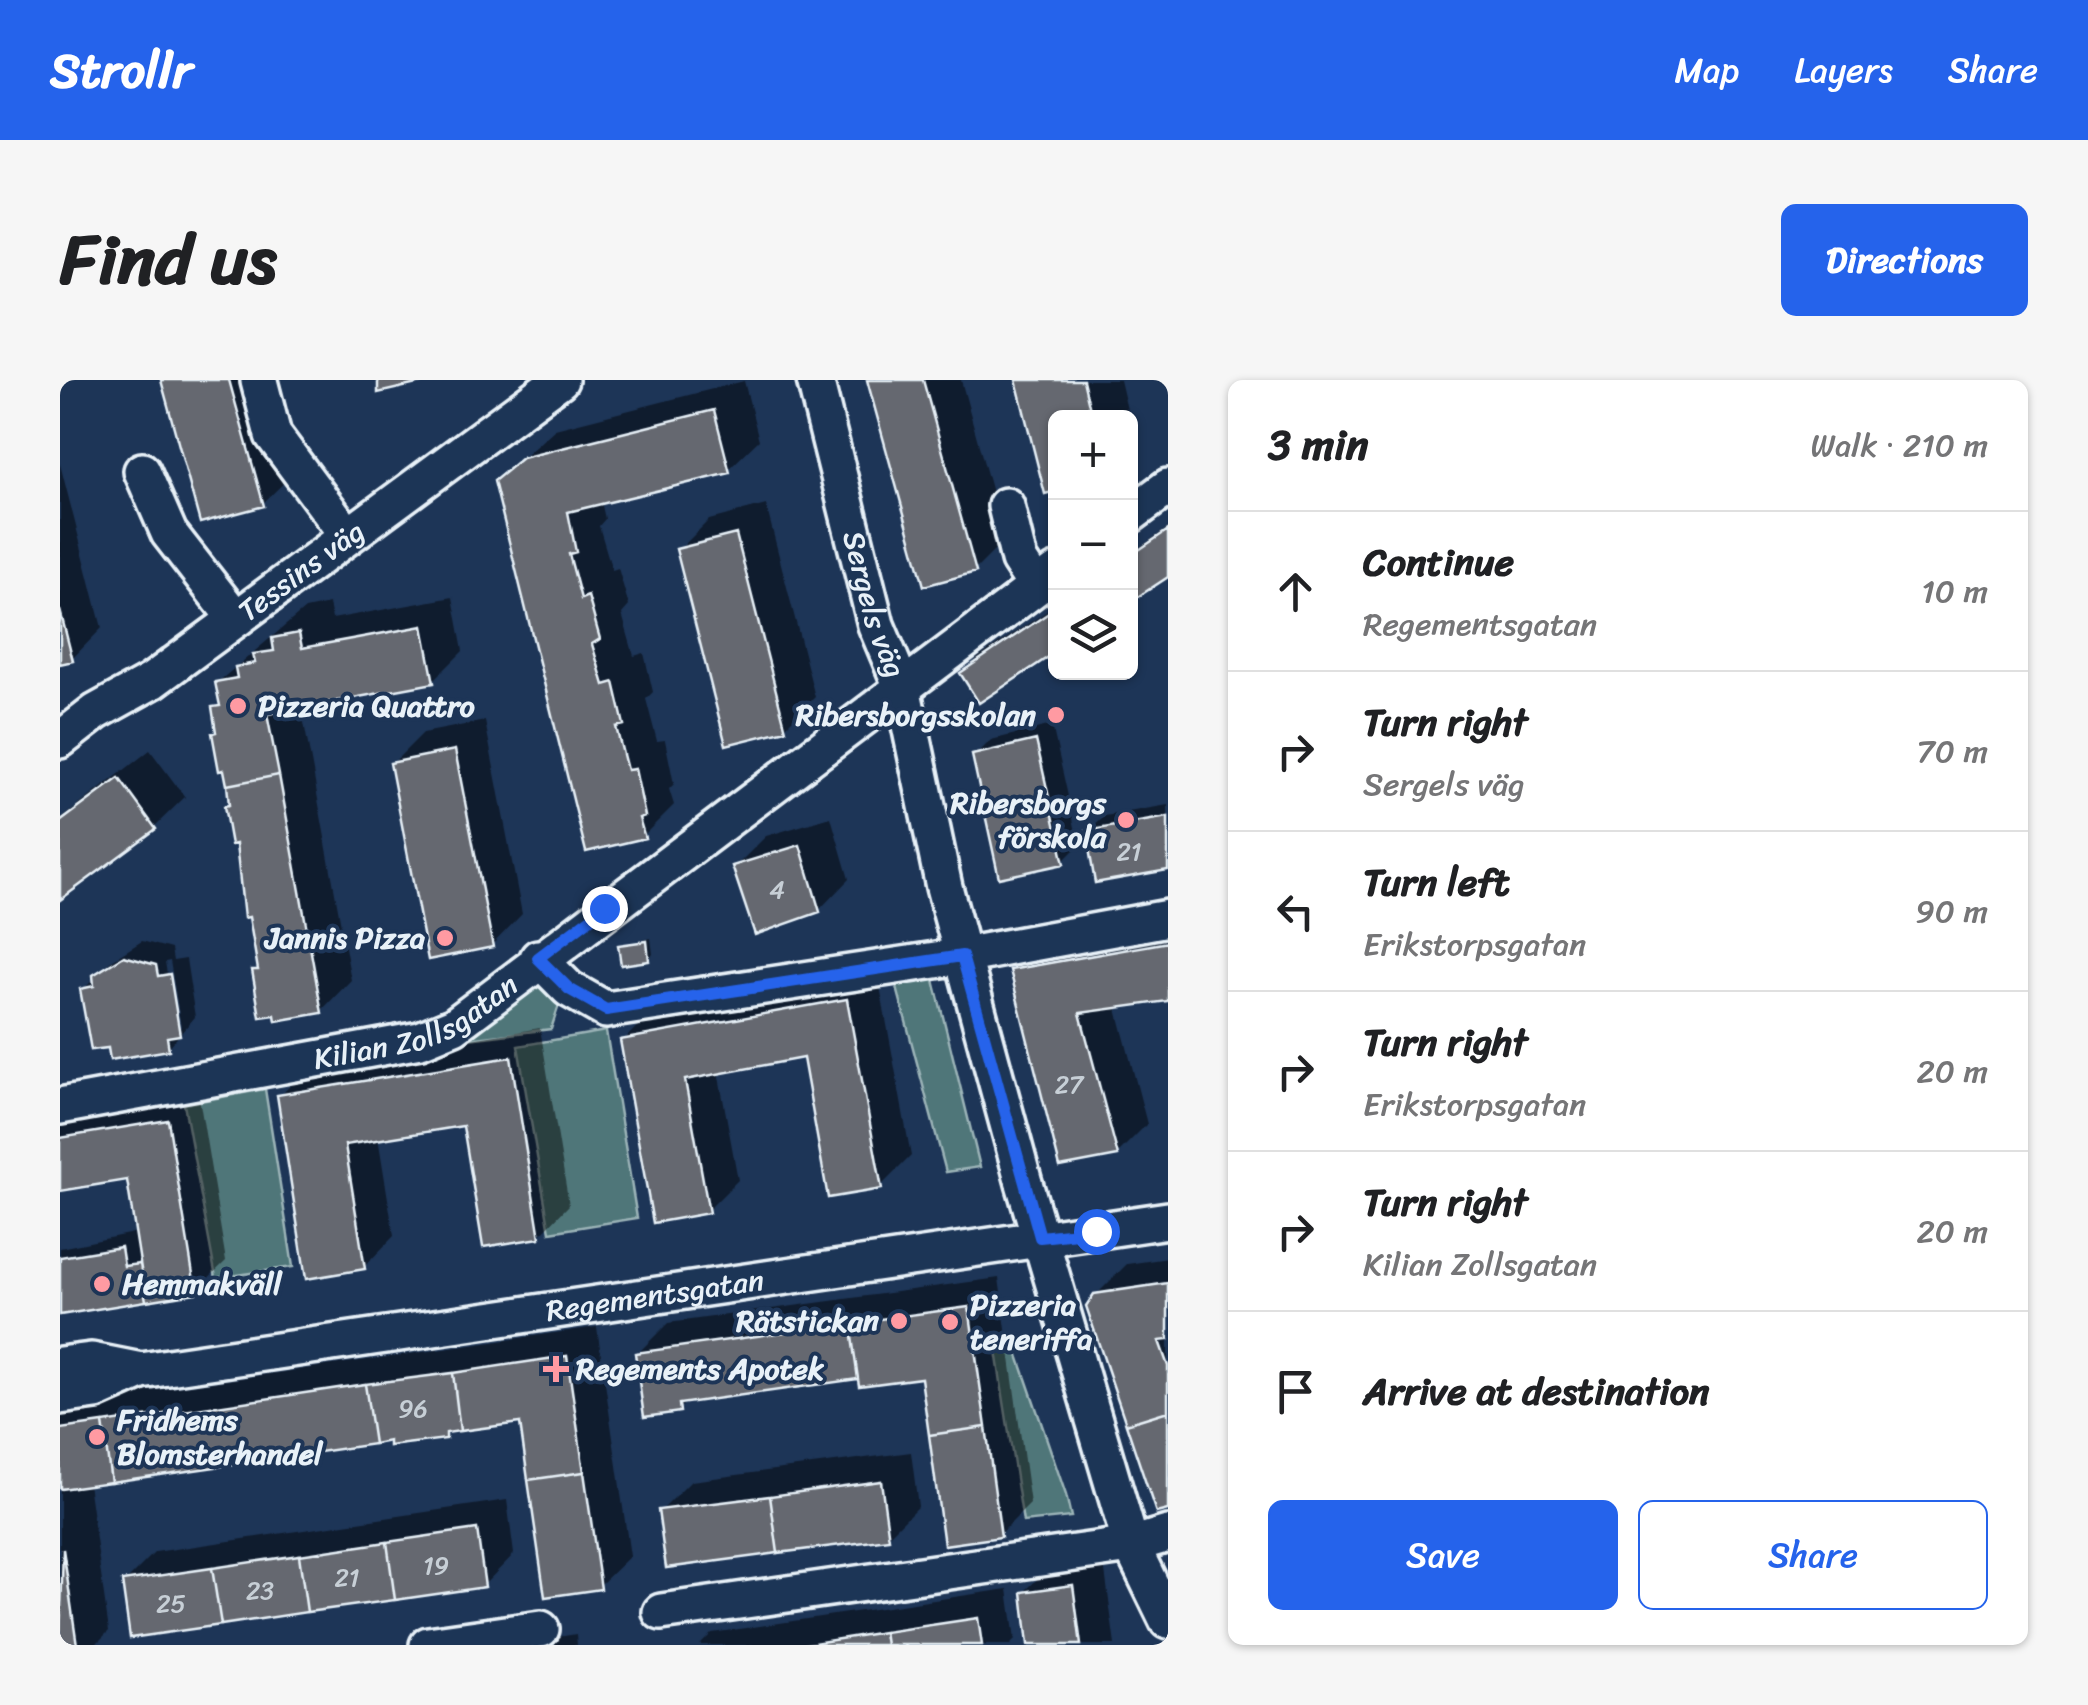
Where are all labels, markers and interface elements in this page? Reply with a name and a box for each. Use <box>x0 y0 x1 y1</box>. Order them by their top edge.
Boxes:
text: Strollr <box>50 28 192 113</box>
text: Map <box>1675 39 1739 101</box>
text: Layers <box>1794 39 1893 101</box>
text: Share <box>1948 39 2038 101</box>
text: Find us <box>60 198 277 322</box>
button: Directions <box>1781 204 2028 316</box>
text: 3 min <box>1268 408 1368 482</box>
map controls <box>1048 410 1138 680</box>
button: + <box>1048 410 1138 500</box>
text: Walk · 210 m <box>1811 417 1988 474</box>
button: − <box>1048 500 1138 590</box>
street label: Tessins väg <box>226 505 377 636</box>
street label: Sergels väg <box>827 525 922 686</box>
text: Continue <box>1363 529 1514 596</box>
text: 10 m <box>1921 563 1988 620</box>
icon: ahead <box>1268 564 1323 619</box>
button: layers <box>1048 590 1138 680</box>
text: Regementsgatan <box>1363 596 1597 653</box>
place label: Pizzeria Quattro <box>258 679 476 733</box>
place label: Ribersborgsskolan <box>795 688 1037 742</box>
text: Turn right <box>1363 689 1528 756</box>
marker: Pizzeria Quattro <box>227 695 249 717</box>
marker: Ribersborgsskolan <box>1045 704 1067 726</box>
text: 70 m <box>1917 723 1988 780</box>
icon: right <box>1268 724 1323 779</box>
text: Sergels väg <box>1363 756 1525 813</box>
place label: Ribersborgs förskola <box>949 776 1107 864</box>
marker: Ribersborgs förskola <box>1115 809 1137 831</box>
house number: 21 <box>1116 829 1142 874</box>
text: Turn left <box>1363 849 1509 916</box>
house number: 4 <box>769 867 785 912</box>
text: 90 m <box>1915 883 1988 940</box>
icon: left <box>1268 884 1323 939</box>
route end <box>582 886 628 932</box>
place label: Jannis Pizza <box>263 911 425 965</box>
text: Erikstorpsgatan <box>1363 916 1586 973</box>
marker: Jannis Pizza <box>434 927 456 949</box>
street label: Kilian Zollsgatan <box>309 959 530 1086</box>
text: Turn right <box>1363 1009 1528 1076</box>
text: 20 m <box>1916 1043 1988 1100</box>
icon: right <box>1268 1044 1323 1099</box>
house number: 27 <box>1055 1062 1085 1107</box>
text: Erikstorpsgatan <box>1363 1076 1586 1133</box>
text: Turn right <box>1363 1169 1528 1236</box>
text: 20 m <box>1916 1203 1988 1260</box>
icon: right <box>1268 1204 1323 1259</box>
route start <box>1074 1209 1120 1255</box>
text: Kilian Zollsgatan <box>1363 1236 1597 1293</box>
street label: Regementsgatan <box>542 1253 767 1338</box>
place label: Hemmakväll <box>122 1257 283 1311</box>
marker: Hemmakväll <box>91 1273 113 1295</box>
place label: Pizzeria teneriffa <box>970 1278 1092 1366</box>
place label: Rätstickan <box>735 1294 880 1348</box>
marker: Rätstickan <box>888 1310 910 1332</box>
marker: Pizzeria teneriffa <box>939 1311 961 1333</box>
place label: Regements Apotek <box>575 1342 825 1396</box>
marker: Regements Apotek <box>545 1358 567 1380</box>
text: Arrive at destination <box>1363 1358 1710 1425</box>
icon: arrive <box>1268 1364 1323 1419</box>
house number: 96 <box>398 1386 428 1431</box>
place label: Fridhems Blomsterhandel <box>116 1393 324 1481</box>
marker: Fridhems Blomsterhandel <box>86 1426 108 1448</box>
button: Save <box>1268 1500 1618 1610</box>
button: Share <box>1638 1500 1988 1610</box>
house number: 19 <box>423 1543 449 1588</box>
house number: 21 <box>334 1555 360 1600</box>
house number: 23 <box>246 1568 274 1613</box>
house number: 25 <box>156 1581 186 1626</box>

